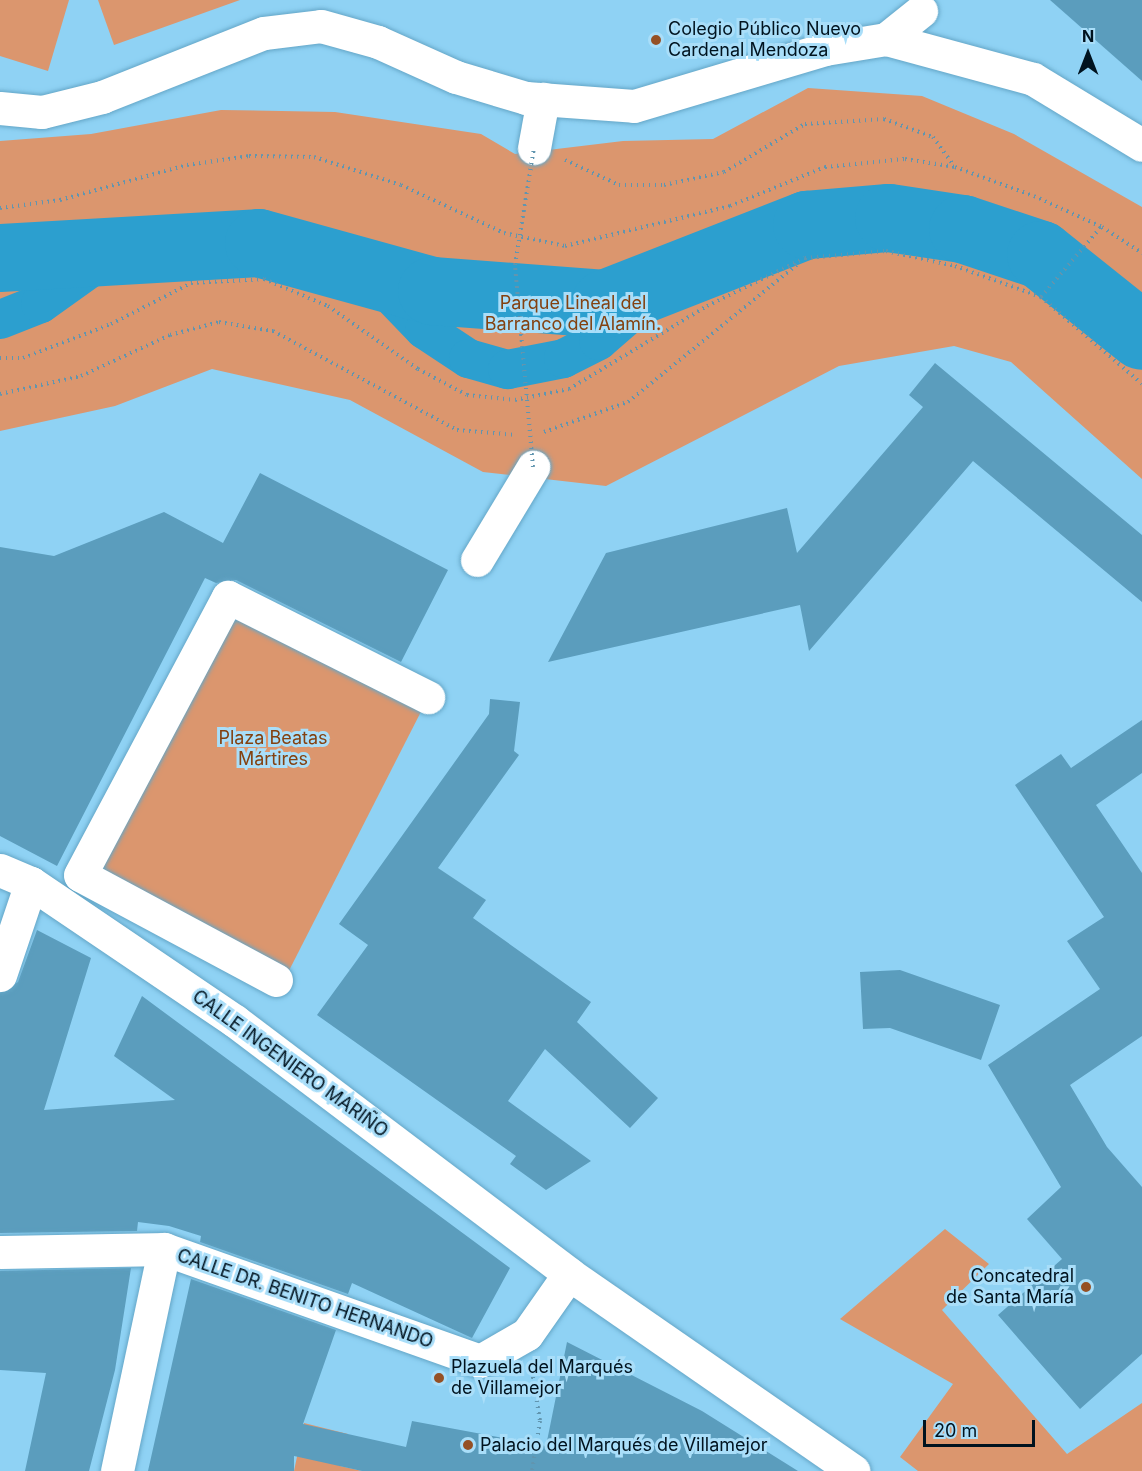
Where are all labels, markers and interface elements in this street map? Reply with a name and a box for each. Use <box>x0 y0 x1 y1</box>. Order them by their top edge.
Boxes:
place label: Colegio Público Nuevo Cardenal Mendoza <box>668 19 861 62</box>
north arrow <box>1058 24 1118 84</box>
text: N <box>1082 26 1094 46</box>
marker: Colegio Público Nuevo Cardenal Mendoza <box>649 33 663 47</box>
park label: Parque Lineal del Barranco del Alamín. <box>485 293 661 336</box>
park label: Plaza Beatas Mártires <box>218 728 328 771</box>
street label: CALLE INGENIERO MARIÑO <box>188 986 392 1142</box>
street label: CALLE DR. BENITO HERNANDO <box>174 1245 436 1353</box>
place label: Concatedral de Santa María <box>946 1266 1074 1308</box>
marker: Concatedral de Santa María <box>1079 1280 1093 1294</box>
place label: Plazuela del Marqués de Villamejor <box>451 1357 633 1400</box>
marker: Plazuela del Marqués de Villamejor <box>432 1371 446 1385</box>
scale bar <box>926 1408 1038 1446</box>
text: 20 m <box>934 1420 977 1441</box>
place label: Palacio del Marqués de Villamejor <box>480 1434 767 1456</box>
marker: Palacio del Marqués de Villamejor <box>461 1438 475 1452</box>

